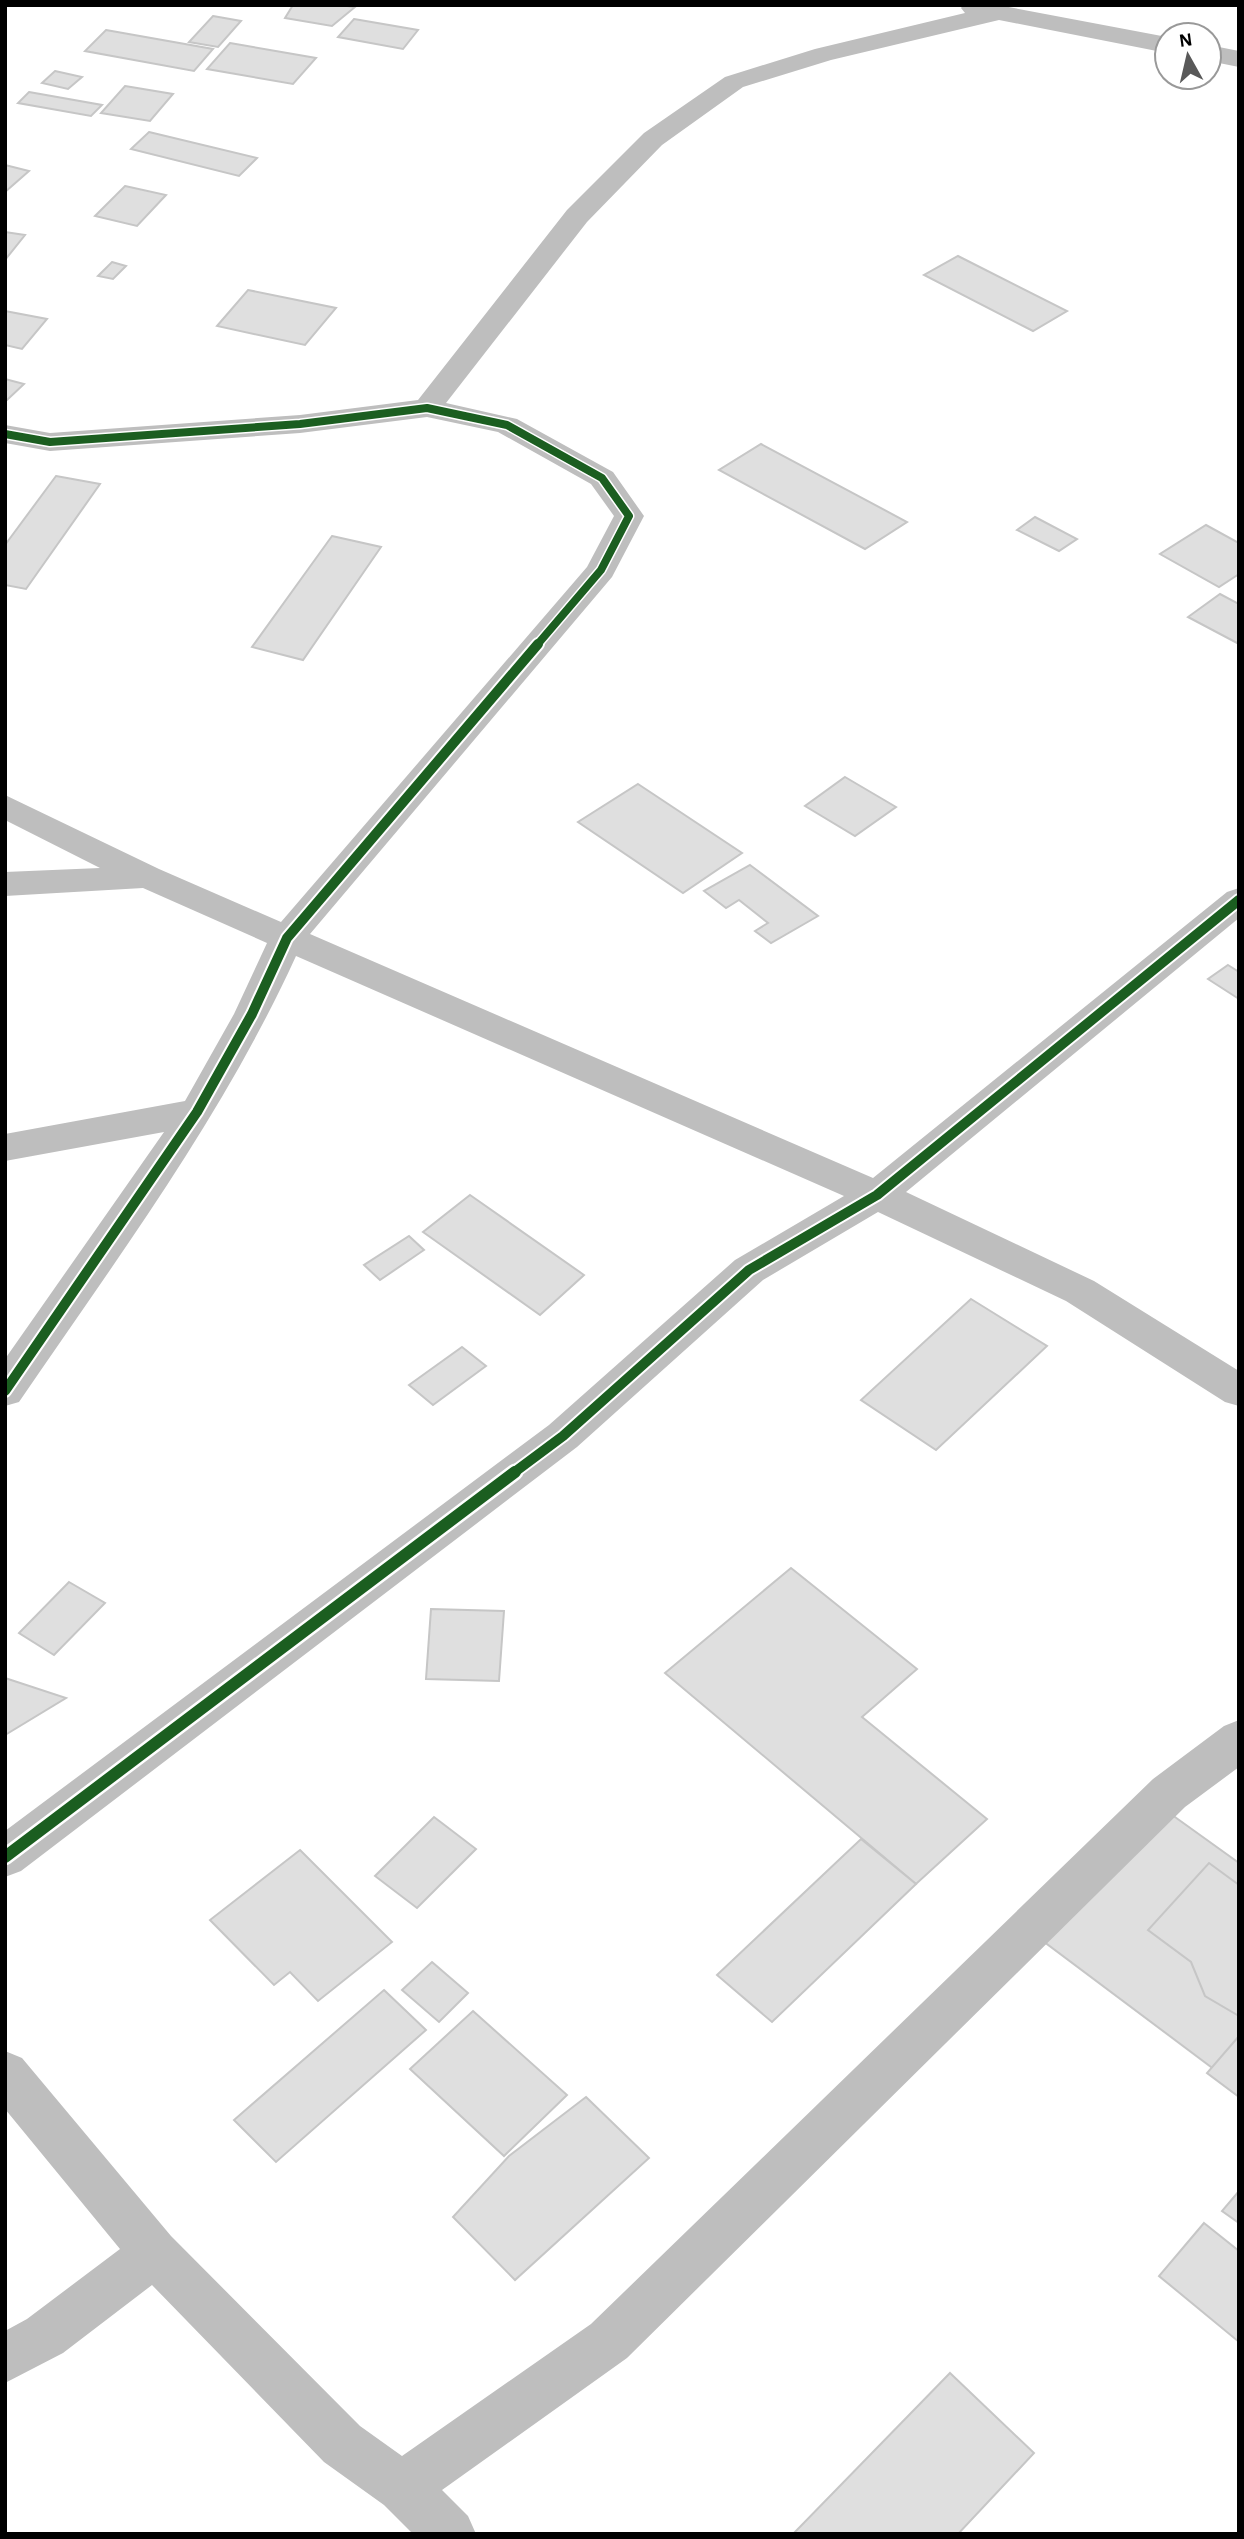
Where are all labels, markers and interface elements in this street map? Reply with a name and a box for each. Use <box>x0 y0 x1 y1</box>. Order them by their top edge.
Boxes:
north arrow <box>1153 21 1223 91</box>
text: N <box>1178 30 1194 51</box>

